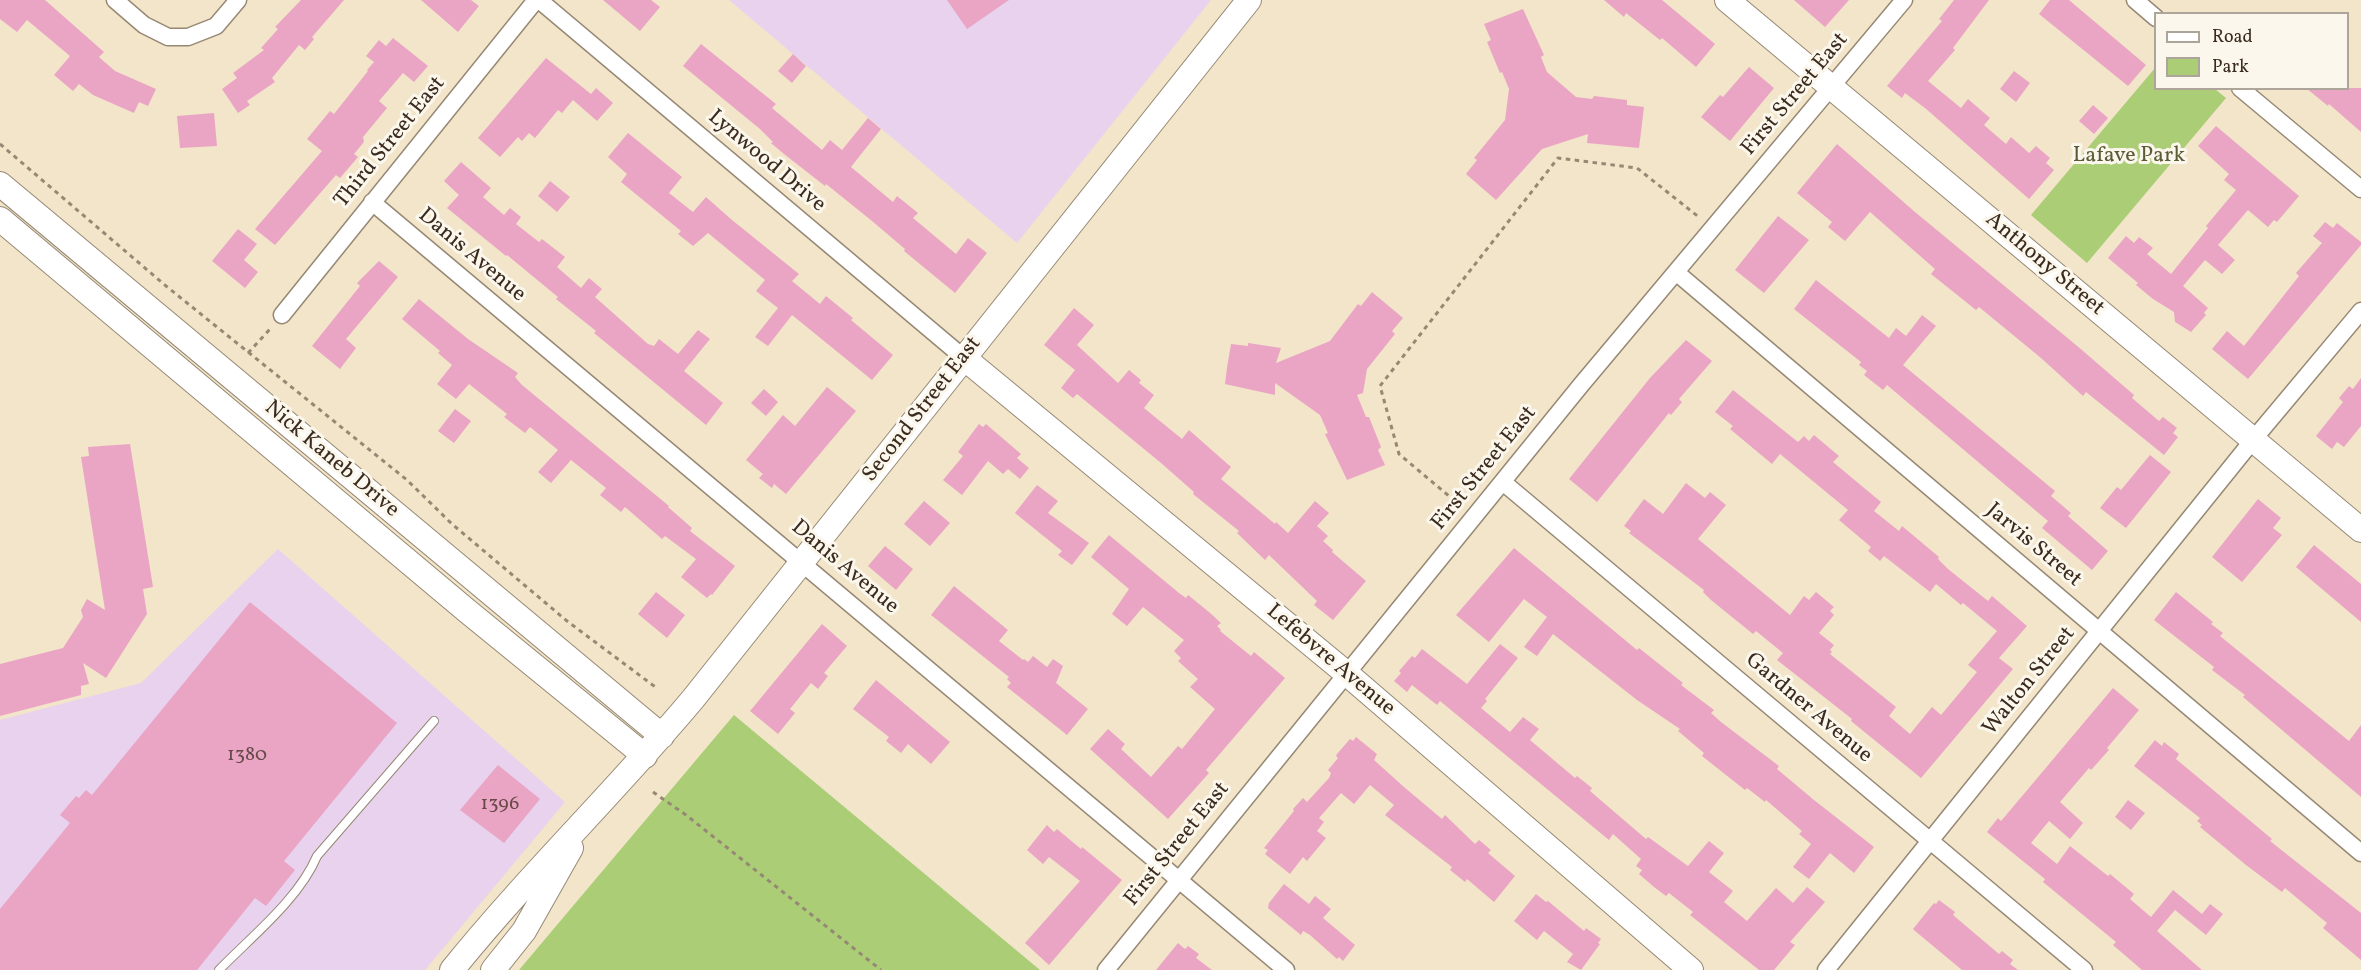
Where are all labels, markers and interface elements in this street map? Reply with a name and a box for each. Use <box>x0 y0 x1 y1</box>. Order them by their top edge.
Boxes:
legend <box>2154 12 2349 90</box>
text: Road <box>2212 25 2253 50</box>
street label: First Street East <box>1737 28 1855 162</box>
text: Park <box>2212 55 2249 80</box>
street label: Third Street East <box>330 72 452 214</box>
street label: Lynwood Drive <box>702 105 830 219</box>
park label: Lafave Park <box>2073 144 2185 170</box>
street label: Danis Avenue <box>412 203 530 309</box>
street label: Anthony Street <box>1979 208 2109 322</box>
street label: Second Street East <box>858 332 988 488</box>
street label: Nick Kaneb Drive <box>258 396 404 524</box>
street label: First Street East <box>1427 401 1543 537</box>
street label: Jarvis Street <box>1980 498 2086 594</box>
street label: Danis Avenue <box>785 515 903 621</box>
street label: Lefebvre Avenue <box>1260 599 1400 723</box>
street label: Walton Street <box>1978 622 2082 742</box>
street label: Gardner Avenue <box>1739 648 1877 770</box>
house number: 1380 <box>227 744 267 768</box>
street label: First Street East <box>1120 777 1236 913</box>
house number: 1396 <box>481 793 519 817</box>

